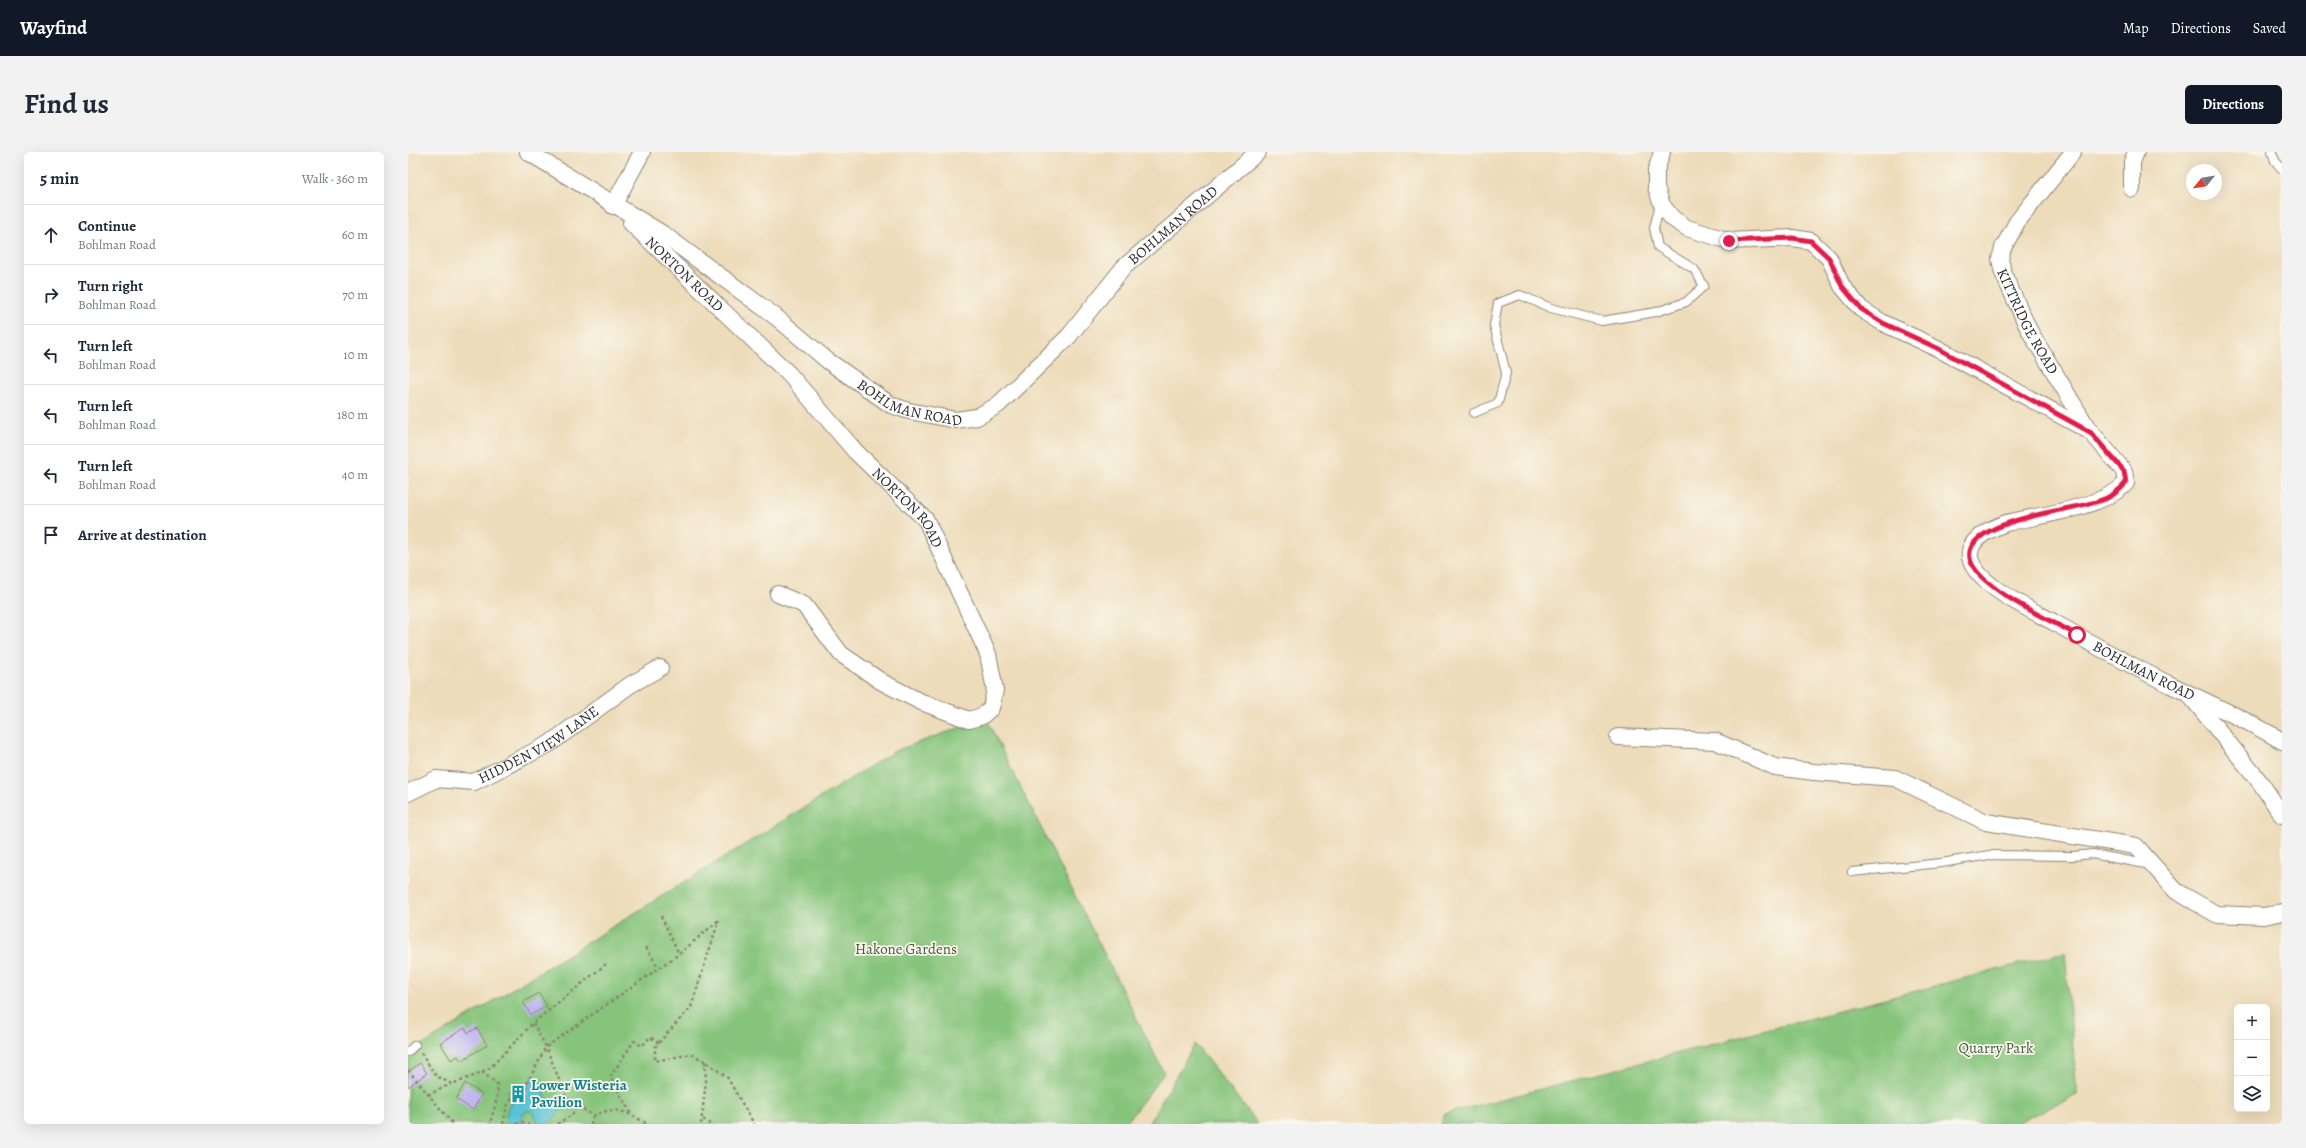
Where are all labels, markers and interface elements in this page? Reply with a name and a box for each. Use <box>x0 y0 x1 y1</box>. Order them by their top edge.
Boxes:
text: Wayfind <box>20 15 87 41</box>
text: Map <box>2123 19 2149 38</box>
text: Directions <box>2171 19 2231 38</box>
text: Saved <box>2253 19 2286 38</box>
text: Find us <box>24 85 109 123</box>
button: Directions <box>2185 85 2282 124</box>
north arrow <box>2186 164 2222 200</box>
text: 5 min <box>40 167 79 190</box>
text: Walk · 360 m <box>302 170 368 187</box>
street label: BOHLMAN ROAD <box>1124 181 1222 269</box>
text: Continue <box>78 216 136 236</box>
icon: ahead <box>40 224 62 246</box>
text: 60 m <box>342 226 368 243</box>
street label: NORTON ROAD <box>641 232 728 316</box>
route end <box>1720 232 1738 250</box>
text: Bohlman Road <box>78 236 156 253</box>
street label: KITTRIDGE ROAD <box>1992 265 2063 378</box>
text: Turn right <box>78 276 143 296</box>
icon: right <box>40 284 62 306</box>
text: 70 m <box>342 286 368 303</box>
text: Bohlman Road <box>78 296 156 313</box>
text: Turn left <box>78 336 133 356</box>
icon: left <box>40 344 62 366</box>
text: 10 m <box>343 346 368 363</box>
text: Bohlman Road <box>78 356 156 373</box>
street label: BOHLMAN ROAD <box>853 374 963 431</box>
text: Turn left <box>78 396 133 416</box>
icon: left <box>40 404 62 426</box>
text: 180 m <box>337 406 368 423</box>
text: Bohlman Road <box>78 416 156 433</box>
text: Turn left <box>78 456 133 476</box>
street label: NORTON ROAD <box>868 463 947 551</box>
icon: left <box>40 464 62 486</box>
text: 40 m <box>342 466 368 483</box>
text: Bohlman Road <box>78 476 156 493</box>
icon: arrive <box>40 524 62 546</box>
text: Arrive at destination <box>78 525 207 545</box>
route start <box>2068 626 2086 644</box>
street label: BOHLMAN ROAD <box>2089 636 2198 705</box>
street label: HIDDEN VIEW LANE <box>475 701 603 788</box>
park label: Hakone Gardens <box>855 939 957 959</box>
map controls <box>2234 1004 2270 1112</box>
button: + <box>2234 1004 2270 1040</box>
park label: Quarry Park <box>1958 1038 2034 1058</box>
button: − <box>2234 1040 2270 1076</box>
place label: Lower Wisteria Pavilion <box>531 1075 628 1112</box>
button: layers <box>2234 1076 2270 1112</box>
building icon: Lower Wisteria Pavilion <box>508 1084 528 1104</box>

